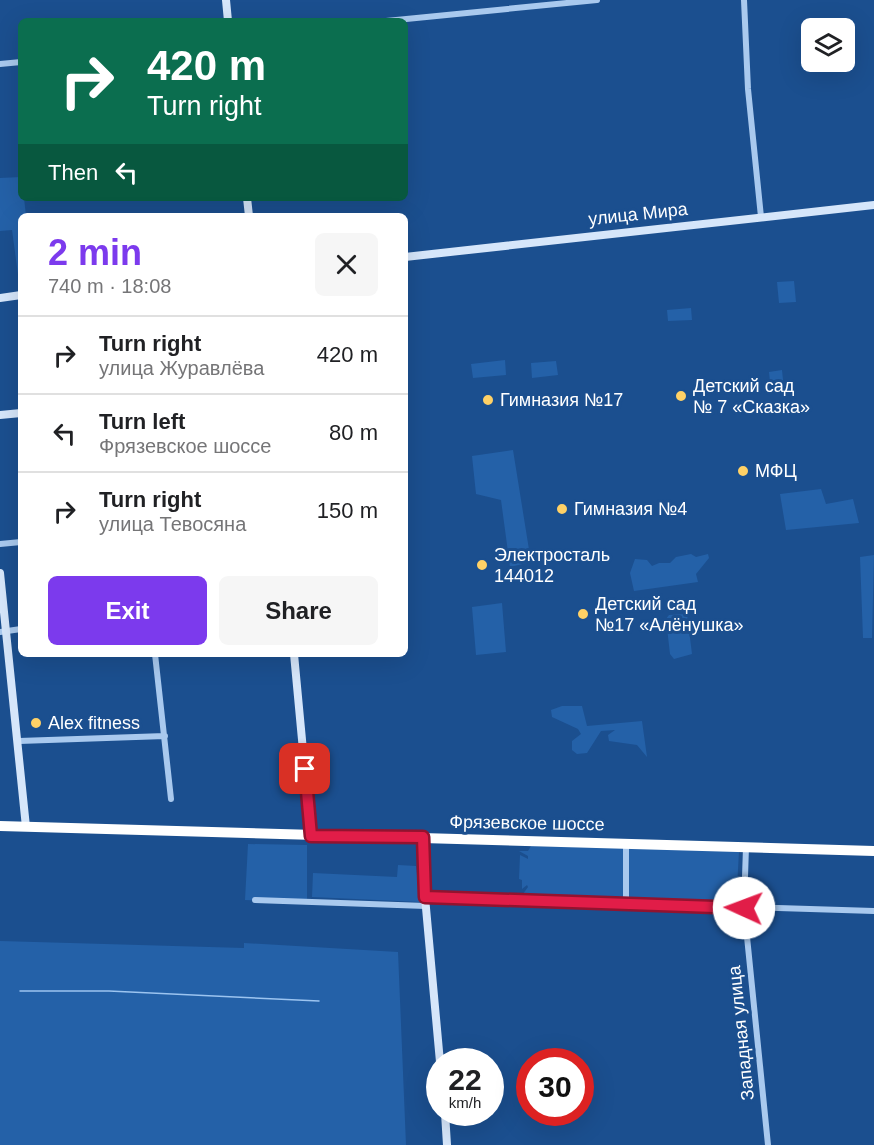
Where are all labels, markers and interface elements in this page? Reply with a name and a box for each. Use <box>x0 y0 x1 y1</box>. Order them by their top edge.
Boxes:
map controls <box>801 18 855 72</box>
button: layers <box>801 18 855 72</box>
icon: right <box>48 42 126 120</box>
text: 420 m <box>147 42 266 89</box>
text: Turn right <box>147 91 262 121</box>
icon: left <box>110 156 143 189</box>
text: Then <box>48 160 98 185</box>
street label: улица Мира <box>587 199 690 229</box>
text: 2 min <box>48 232 142 273</box>
button: close <box>315 233 378 296</box>
text: 740 m · 18:08 <box>48 275 171 297</box>
text: Turn right <box>99 331 201 356</box>
icon: right <box>48 339 81 372</box>
text: 420 m <box>317 342 378 367</box>
text: улица Журавлёва <box>99 357 264 379</box>
place label: Детский сад № 7 «Сказка» <box>693 376 810 417</box>
marker: Детский сад № 7 «Сказка» <box>674 389 688 403</box>
place label: Гимназия №17 <box>500 390 623 410</box>
marker: Гимназия №17 <box>481 393 495 407</box>
text: Turn left <box>99 409 185 434</box>
icon: left <box>48 417 81 450</box>
text: 80 m <box>329 420 378 445</box>
text: Фрязевское шоссе <box>99 435 271 457</box>
place label: МФЦ <box>755 461 797 481</box>
marker: МФЦ <box>736 464 750 478</box>
text: Turn right <box>99 487 201 512</box>
icon: right <box>48 495 81 528</box>
text: 150 m <box>317 498 378 523</box>
place label: Гимназия №4 <box>574 499 687 519</box>
marker: Гимназия №4 <box>555 502 569 516</box>
text: улица Тевосяна <box>99 513 246 535</box>
place label: Электросталь 144012 <box>494 545 610 586</box>
marker: Электросталь 144012 <box>475 558 489 572</box>
button: Exit <box>48 576 207 645</box>
button: Share <box>219 576 378 645</box>
place label: Детский сад №17 «Алёнушка» <box>595 594 744 635</box>
marker: Детский сад №17 «Алёнушка» <box>576 607 590 621</box>
place label: Alex fitness <box>48 713 140 733</box>
marker: Alex fitness <box>29 716 43 730</box>
pin <box>279 743 330 794</box>
icon: arrive <box>288 752 321 785</box>
street label: Фрязевское шоссе <box>449 812 605 834</box>
position arrow <box>712 876 776 940</box>
street label: Западная улица <box>724 964 758 1101</box>
speed limit sign: 30 <box>516 1048 594 1126</box>
text: 22 <box>448 1063 482 1096</box>
text: km/h <box>449 1094 481 1111</box>

